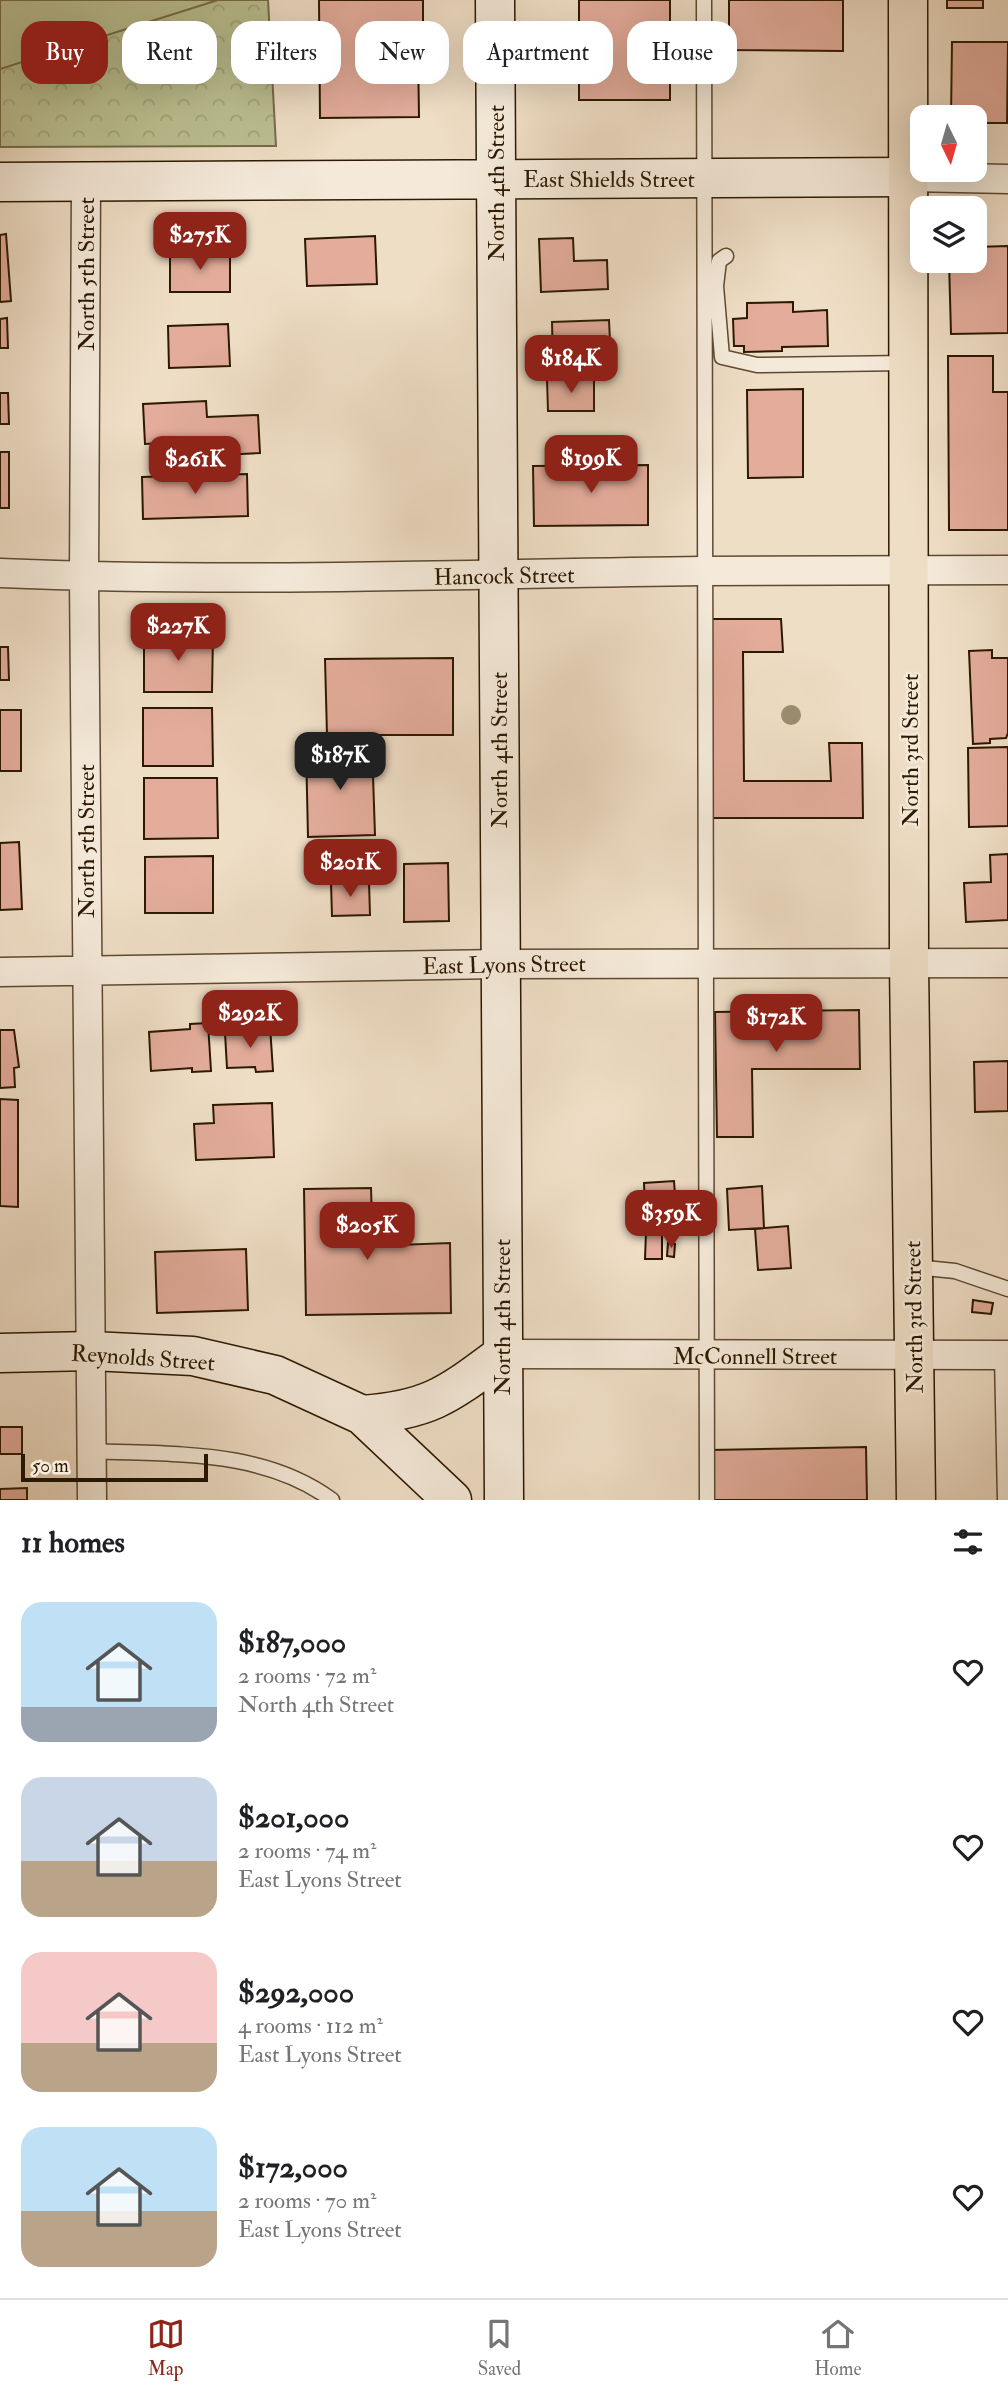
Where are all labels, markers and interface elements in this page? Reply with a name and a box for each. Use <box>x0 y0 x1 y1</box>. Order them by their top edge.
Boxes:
chip: Buy <box>21 21 108 84</box>
chip: Rent <box>122 21 217 84</box>
chip: Filters <box>231 21 341 84</box>
chip: New <box>355 21 449 84</box>
chip: Apartment <box>463 21 613 84</box>
chip: House <box>627 21 737 84</box>
street label: North 4th Street <box>482 105 511 261</box>
north arrow <box>910 105 987 182</box>
map controls <box>910 105 987 273</box>
street label: East Shields Street <box>523 165 695 194</box>
button: layers <box>910 196 987 273</box>
street label: North 5th Street <box>72 197 101 351</box>
pin: $275K <box>151 212 249 272</box>
text: $275K <box>169 220 231 249</box>
pin: $184K <box>522 336 620 395</box>
text: $184K <box>541 343 601 372</box>
pin: $199K <box>542 435 640 495</box>
pin: $261K <box>146 436 244 496</box>
text: $199K <box>561 443 621 472</box>
text: $261K <box>165 444 225 473</box>
street label: Hancock Street <box>433 560 575 592</box>
pin: $227K <box>129 604 227 663</box>
text: $227K <box>147 611 209 640</box>
street label: North 4th Street <box>485 672 514 828</box>
street label: North 3rd Street <box>896 674 925 826</box>
pin: $187K <box>291 732 389 792</box>
text: $187K <box>311 740 369 769</box>
street label: North 5th Street <box>72 764 101 918</box>
pin: $201K <box>301 839 399 899</box>
text: $201K <box>320 847 380 876</box>
street label: East Lyons Street <box>422 949 586 981</box>
pin: $292K <box>201 990 299 1050</box>
pin: $172K <box>727 995 825 1054</box>
text: $292K <box>218 998 282 1027</box>
text: $172K <box>746 1002 806 1031</box>
pin: $359K <box>622 1190 720 1250</box>
text: $359K <box>641 1198 701 1227</box>
pin: $205K <box>318 1202 416 1262</box>
text: $205K <box>336 1210 398 1239</box>
street label: North 4th Street <box>488 1239 517 1395</box>
street label: North 3rd Street <box>898 1240 930 1394</box>
street label: Reynolds Street <box>70 1339 216 1377</box>
street label: McConnell Street <box>673 1342 837 1371</box>
scale bar <box>21 1451 208 1483</box>
text: 50 m <box>32 1454 69 1478</box>
icon: filters <box>949 1523 987 1561</box>
text: 11 homes <box>21 1524 125 1561</box>
text: $187,000 <box>238 1624 346 1661</box>
icon: home <box>77 1630 161 1714</box>
icon: heart <box>949 1653 987 1691</box>
text: 2 rooms · 72 m² <box>238 1661 376 1690</box>
text: North 4th Street <box>238 1690 394 1719</box>
text: $201,000 <box>238 1799 349 1836</box>
icon: home <box>77 1805 161 1889</box>
icon: heart <box>949 1828 987 1866</box>
text: 2 rooms · 74 m² <box>238 1836 377 1865</box>
text: East Lyons Street <box>238 1865 402 1894</box>
text: $292,000 <box>238 1974 354 2011</box>
icon: home <box>77 1980 161 2064</box>
icon: heart <box>949 2003 987 2041</box>
text: 4 rooms · 112 m² <box>238 2011 383 2040</box>
text: East Lyons Street <box>238 2040 402 2069</box>
text: $172,000 <box>238 2149 348 2186</box>
icon: home <box>77 2155 161 2239</box>
icon: heart <box>949 2178 987 2216</box>
text: 2 rooms · 70 m² <box>238 2186 377 2215</box>
text: East Lyons Street <box>238 2215 402 2244</box>
tab: Map <box>147 2315 185 2381</box>
tab: Saved <box>478 2315 521 2381</box>
tab: Home <box>814 2315 861 2381</box>

